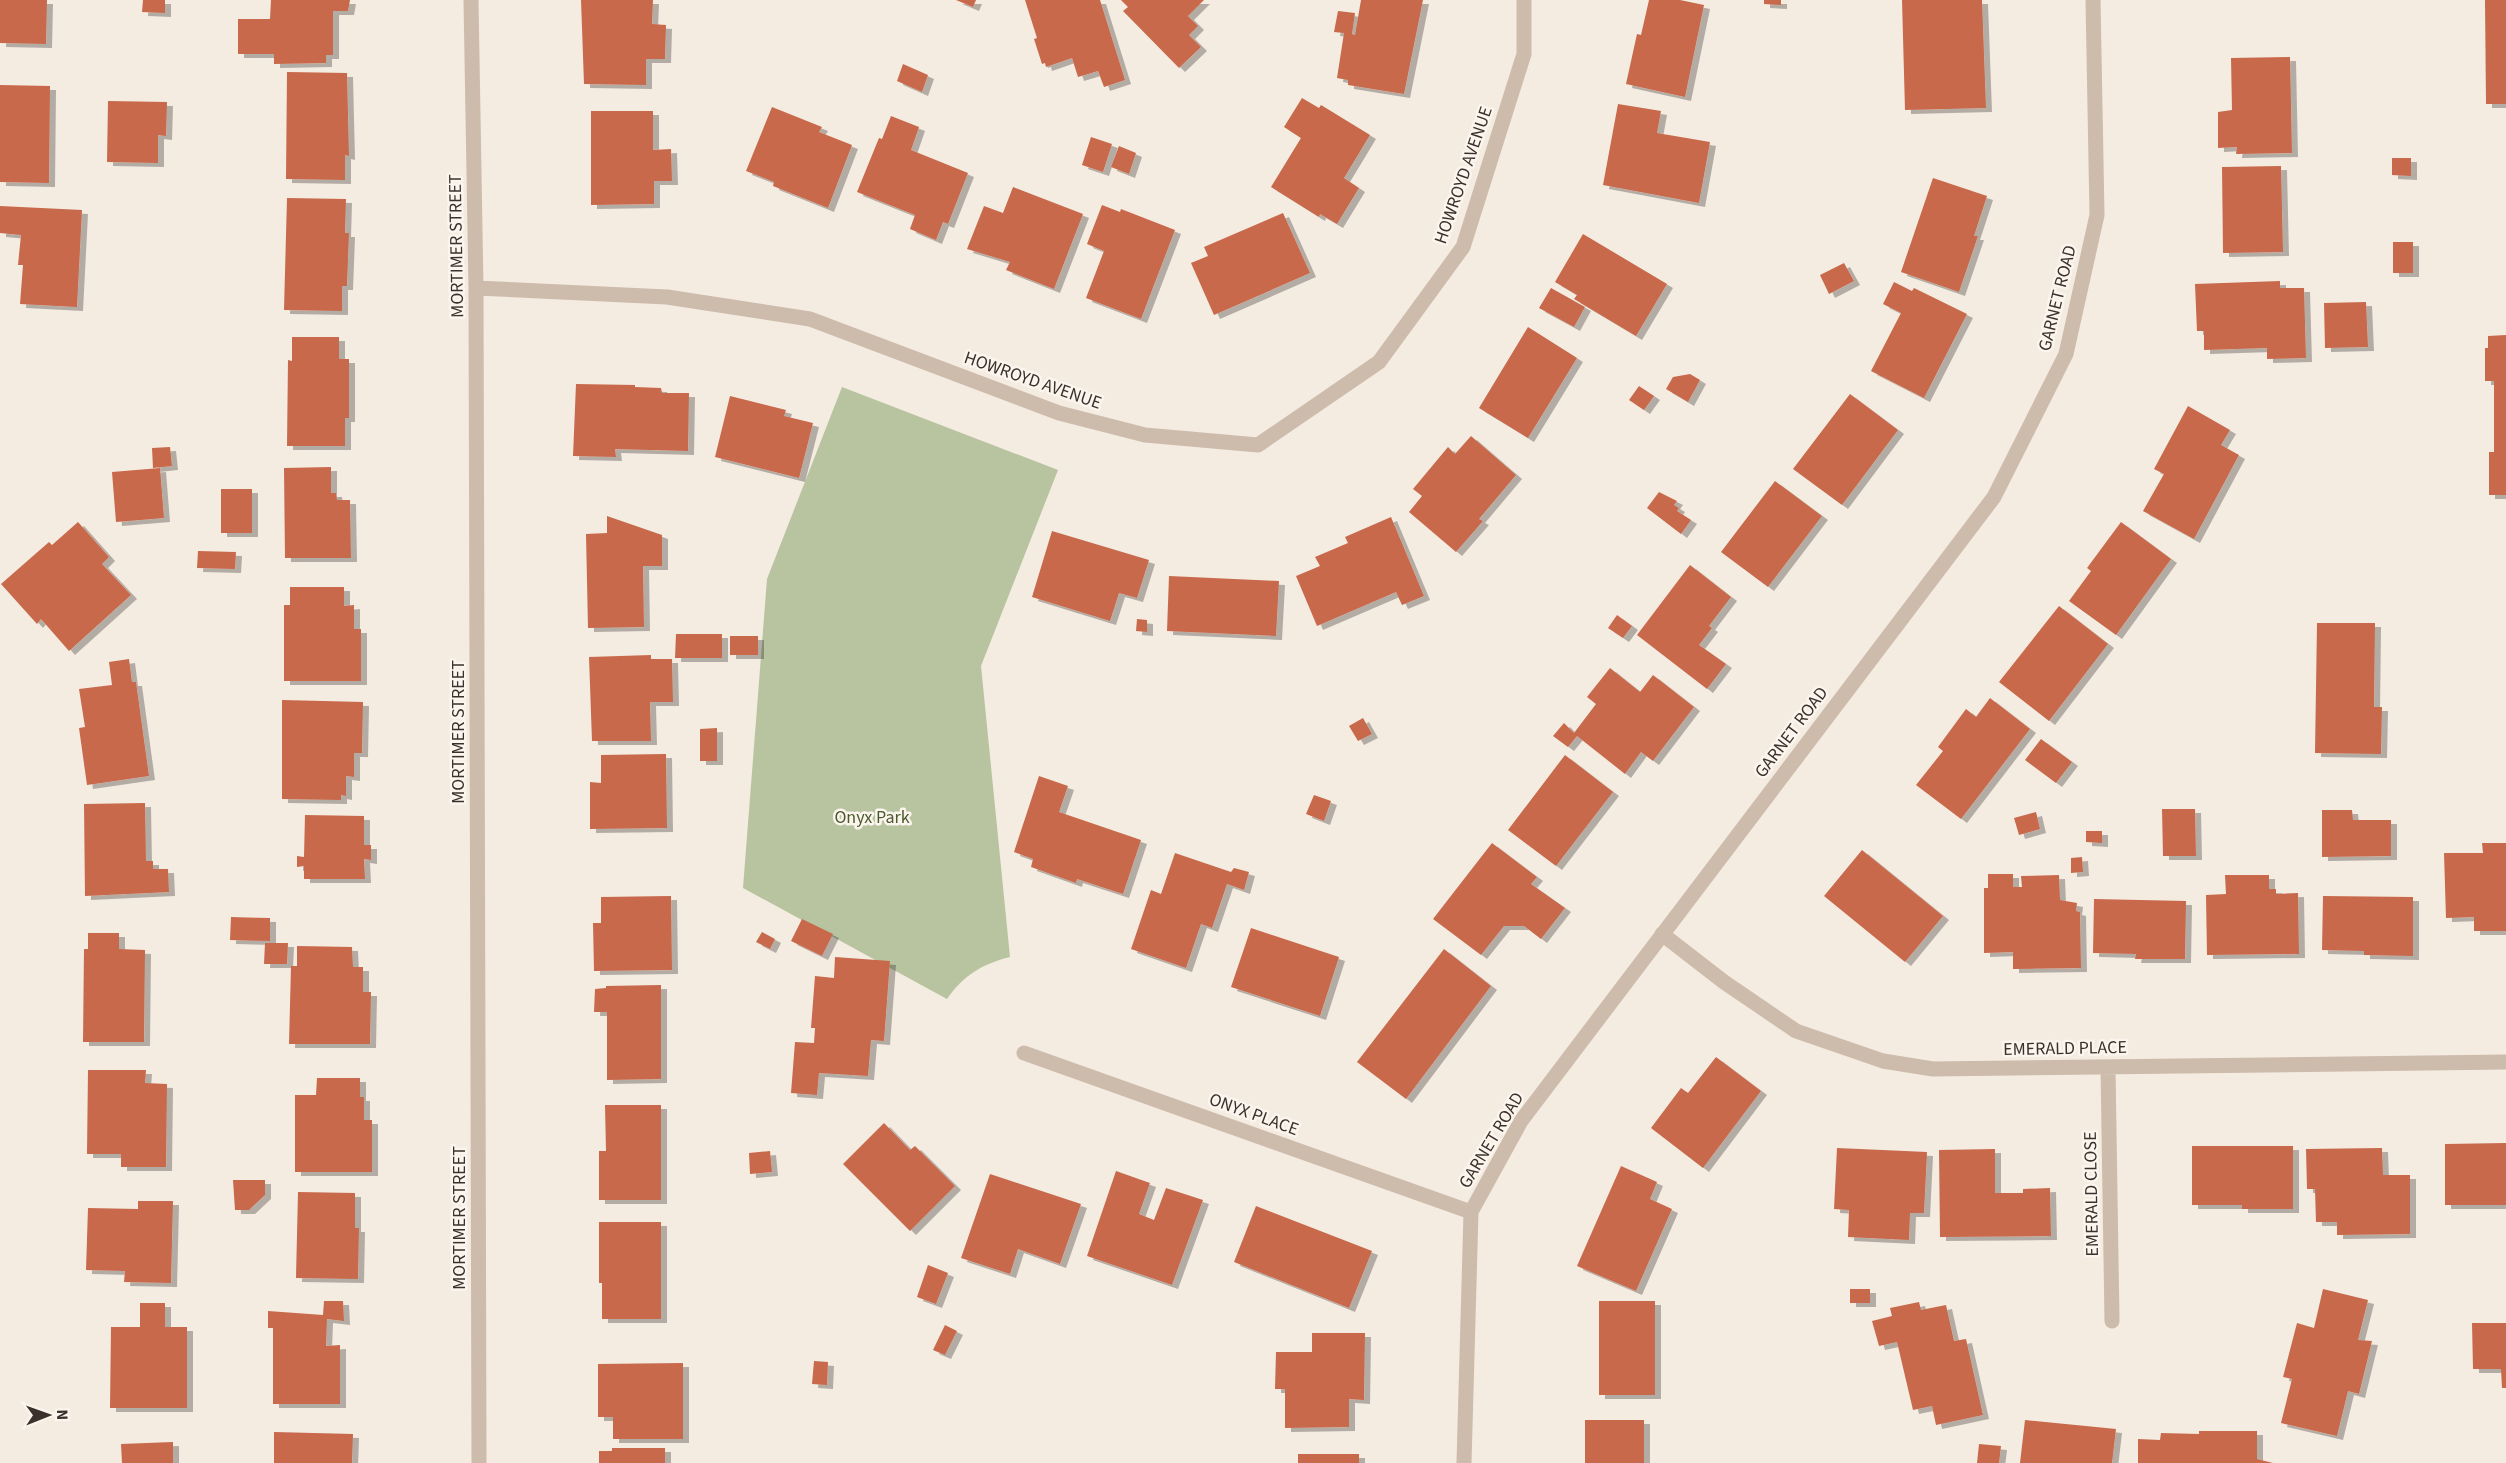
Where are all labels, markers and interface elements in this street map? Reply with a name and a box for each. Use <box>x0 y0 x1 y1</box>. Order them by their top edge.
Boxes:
street label: HOWROYD AVENUE <box>1428 103 1499 247</box>
street label: MORTIMER STREET <box>443 174 470 318</box>
street label: GARNET ROAD <box>2032 243 2083 354</box>
street label: HOWROYD AVENUE <box>961 345 1105 416</box>
street label: MORTIMER STREET <box>446 660 471 804</box>
street label: GARNET ROAD <box>1749 682 1834 783</box>
park label: Onyx Park <box>834 805 910 830</box>
street label: EMERALD PLACE <box>2003 1035 2127 1062</box>
street label: ONYX PLACE <box>1206 1087 1302 1142</box>
street label: GARNET ROAD <box>1453 1087 1530 1193</box>
street label: EMERALD CLOSE <box>2078 1131 2105 1257</box>
street label: MORTIMER STREET <box>447 1146 472 1290</box>
north arrow <box>18 1385 78 1445</box>
text: N <box>51 1409 73 1420</box>

